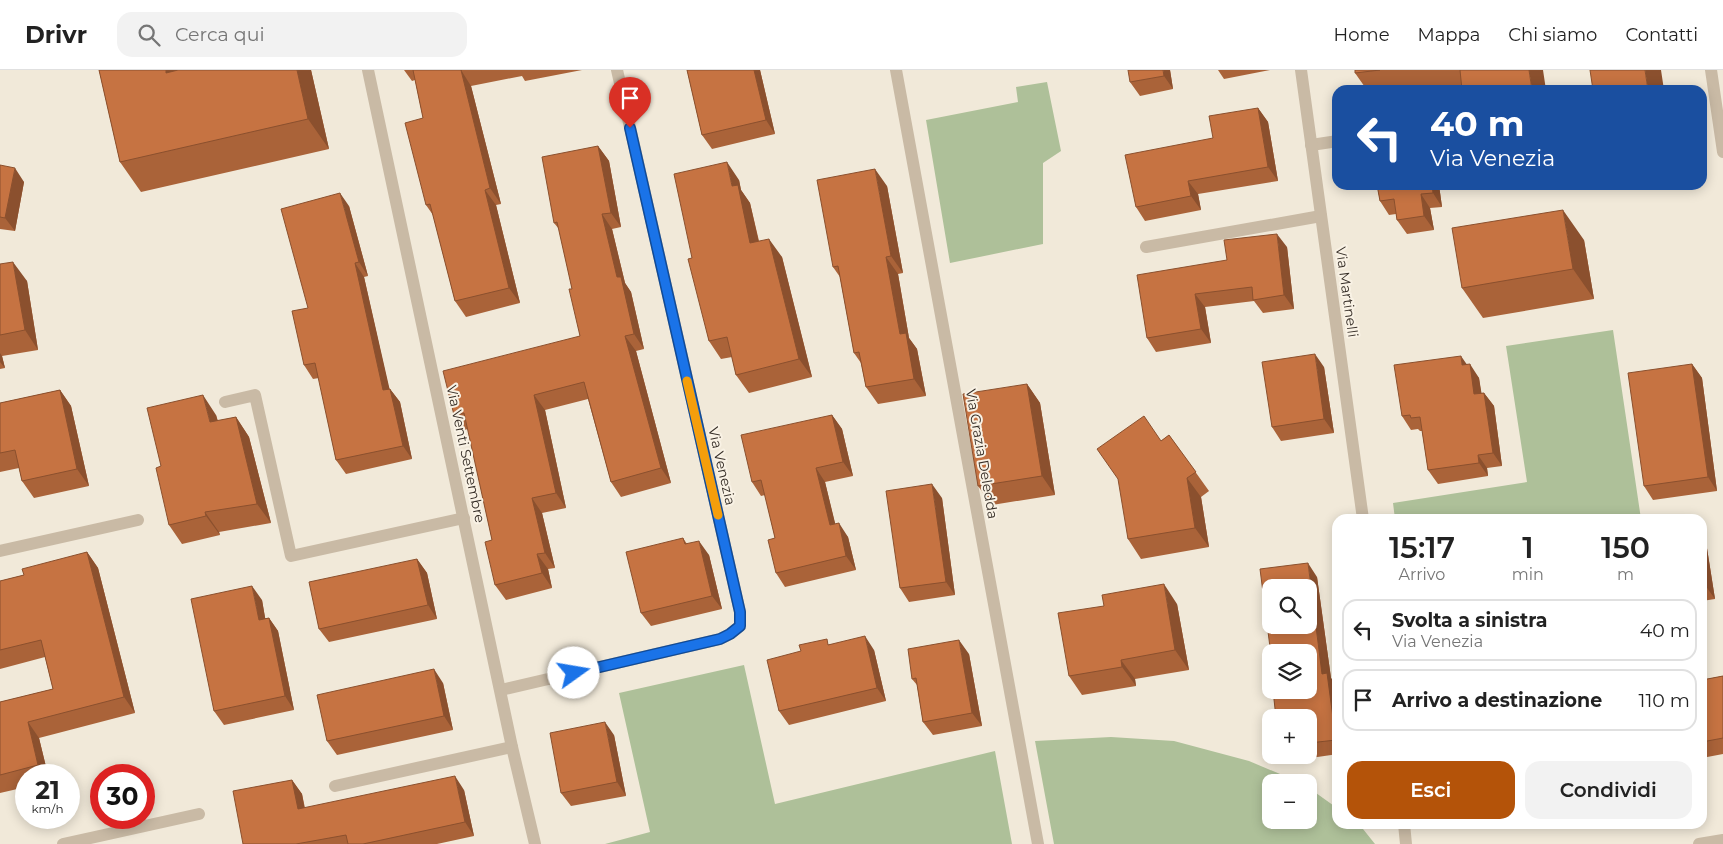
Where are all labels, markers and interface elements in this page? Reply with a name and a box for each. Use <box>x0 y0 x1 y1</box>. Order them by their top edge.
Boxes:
search box <box>117 12 467 57</box>
text: Drivr <box>25 20 87 49</box>
icon: search <box>135 21 163 49</box>
text: Cerca qui <box>175 23 265 46</box>
text: Home <box>1334 24 1390 46</box>
text: Mappa <box>1418 24 1480 46</box>
text: Chi siamo <box>1508 24 1597 46</box>
text: Contatti <box>1625 24 1698 46</box>
pin <box>609 77 651 128</box>
icon: arrive <box>616 84 644 112</box>
text: 40 m <box>1430 102 1525 145</box>
icon: left <box>1347 105 1412 170</box>
text: Via Venezia <box>1430 145 1555 172</box>
street label: Via Martinelli <box>1332 246 1362 338</box>
street label: Via Venti Settembre <box>443 384 489 524</box>
street label: Via Grazia Deledda <box>962 388 1002 520</box>
street label: Via Venezia <box>704 425 740 507</box>
text: 15:17 <box>1389 529 1455 566</box>
text: 1 <box>1522 529 1534 566</box>
text: 150 <box>1601 529 1650 566</box>
text: Arrivo <box>1399 565 1445 584</box>
text: min <box>1512 565 1544 584</box>
text: m <box>1617 565 1634 584</box>
map controls <box>1262 579 1317 829</box>
button: search <box>1262 579 1317 634</box>
text: Svolta a sinistra <box>1392 609 1547 632</box>
icon: left <box>1349 616 1377 644</box>
text: 40 m <box>1640 619 1690 642</box>
text: Via Venezia <box>1392 632 1483 651</box>
button: layers <box>1262 644 1317 699</box>
position arrow <box>547 646 599 698</box>
icon: arrive <box>1349 686 1377 714</box>
text: Arrivo a destinazione <box>1392 689 1602 712</box>
text: 110 m <box>1639 689 1690 712</box>
button: + <box>1262 709 1317 764</box>
button: Esci <box>1347 761 1515 819</box>
button: Condividi <box>1525 761 1692 819</box>
speed limit sign: 30 <box>90 764 155 829</box>
button: − <box>1262 774 1317 829</box>
text: 21 <box>35 775 60 805</box>
text: km/h <box>31 801 64 816</box>

